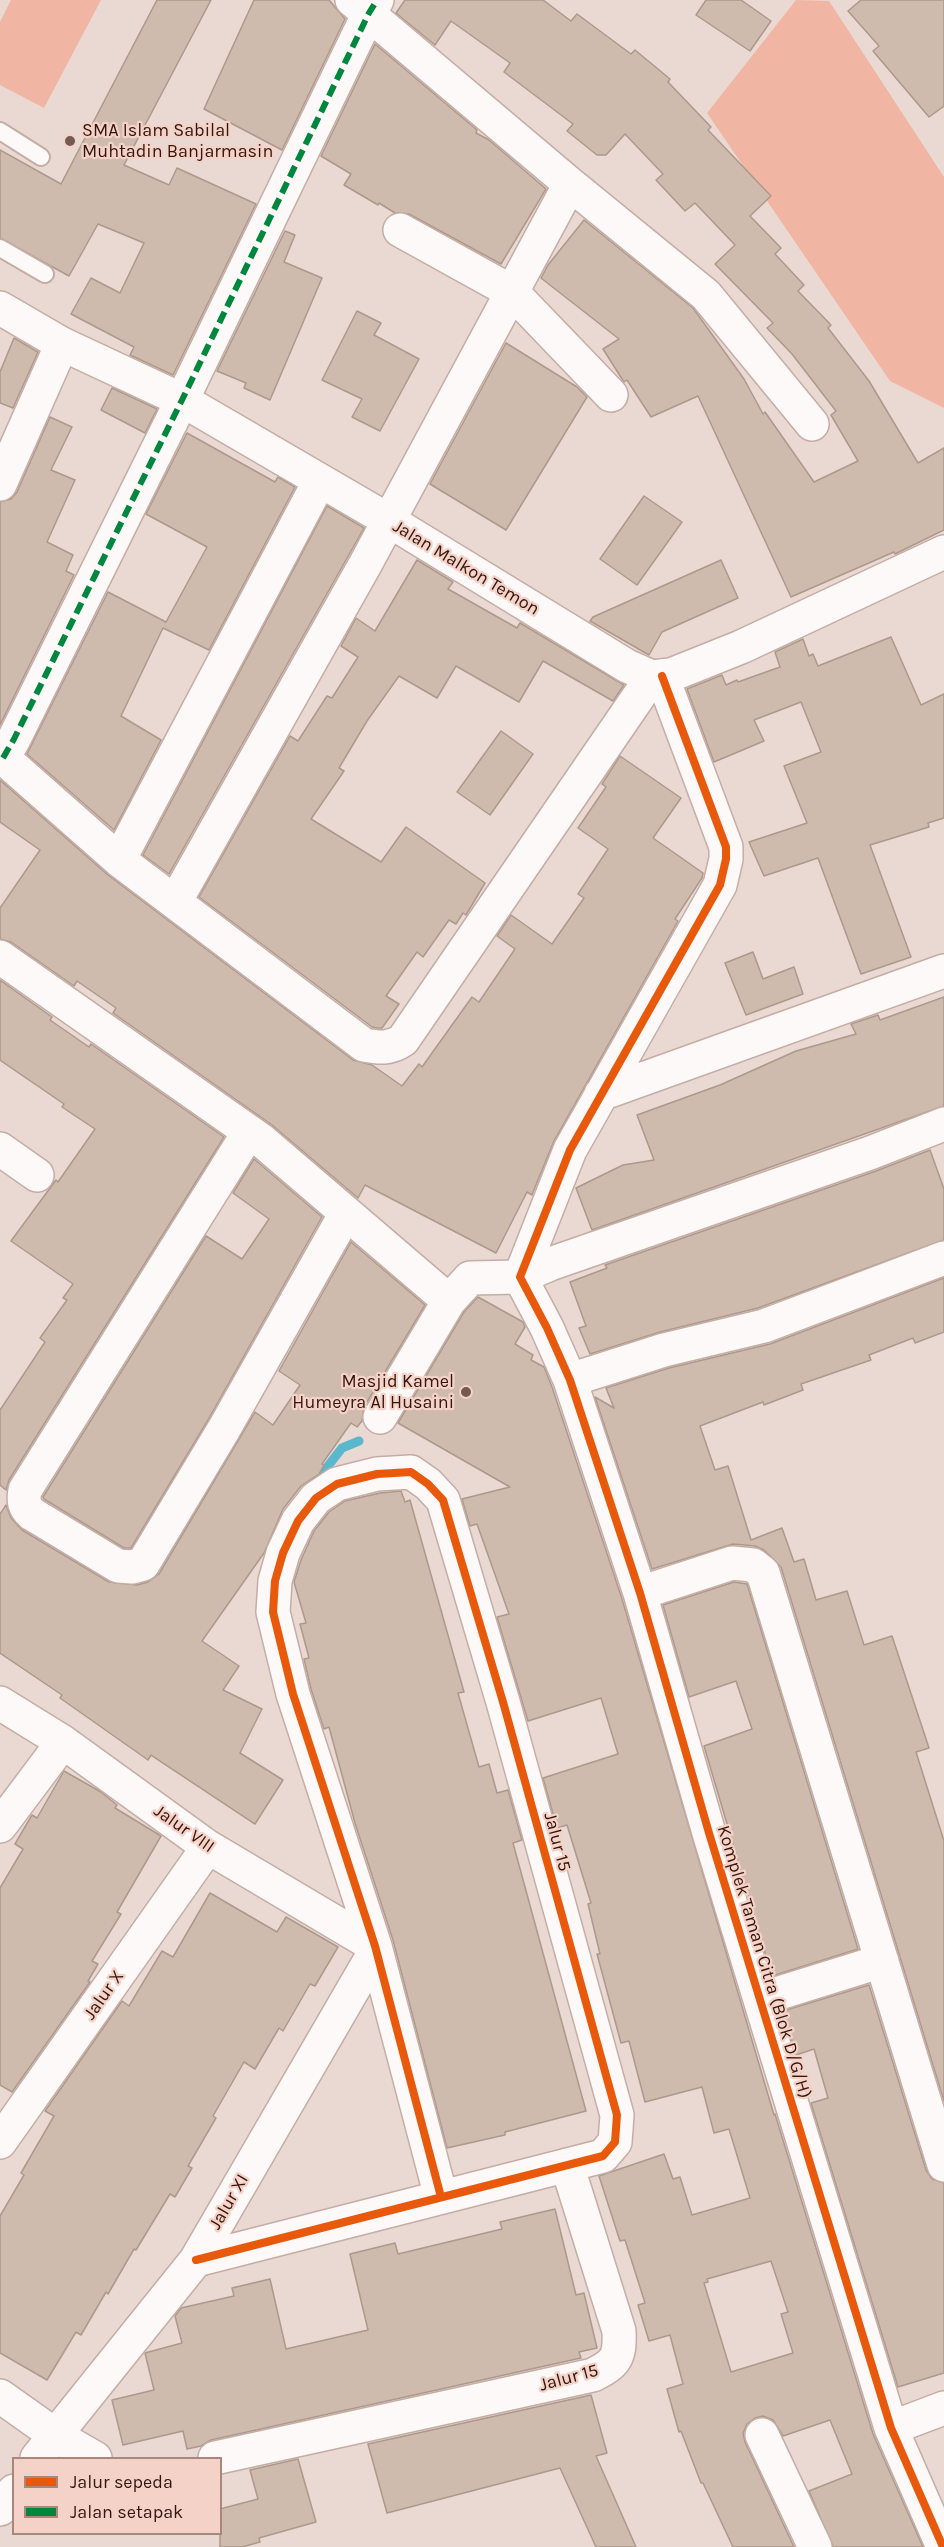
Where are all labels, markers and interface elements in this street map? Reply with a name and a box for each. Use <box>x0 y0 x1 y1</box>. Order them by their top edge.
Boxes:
place label: SMA Islam Sabilal Muhtadin Banjarmasin <box>82 120 273 162</box>
marker: SMA Islam Sabilal Muhtadin Banjarmasin <box>63 134 77 148</box>
street label: Jalan Malkon Temon <box>389 516 543 620</box>
place label: Masjid Kamel Humeyra Al Husaini <box>292 1371 454 1414</box>
marker: Masjid Kamel Humeyra Al Husaini <box>459 1385 473 1399</box>
street label: Jalur VIII <box>149 1800 219 1858</box>
street label: Jalur 15 <box>539 1810 575 1874</box>
street label: Komplek Taman Citra (Blok D/G/H) <box>712 1823 816 2101</box>
street label: Jalur X <box>79 1966 129 2024</box>
street label: Jalur XI <box>205 2170 253 2234</box>
street label: Jalur 15 <box>537 2360 601 2396</box>
legend <box>12 2457 222 2535</box>
text: Jalur sepeda <box>70 2471 173 2493</box>
text: Jalan setapak <box>70 2501 183 2523</box>

